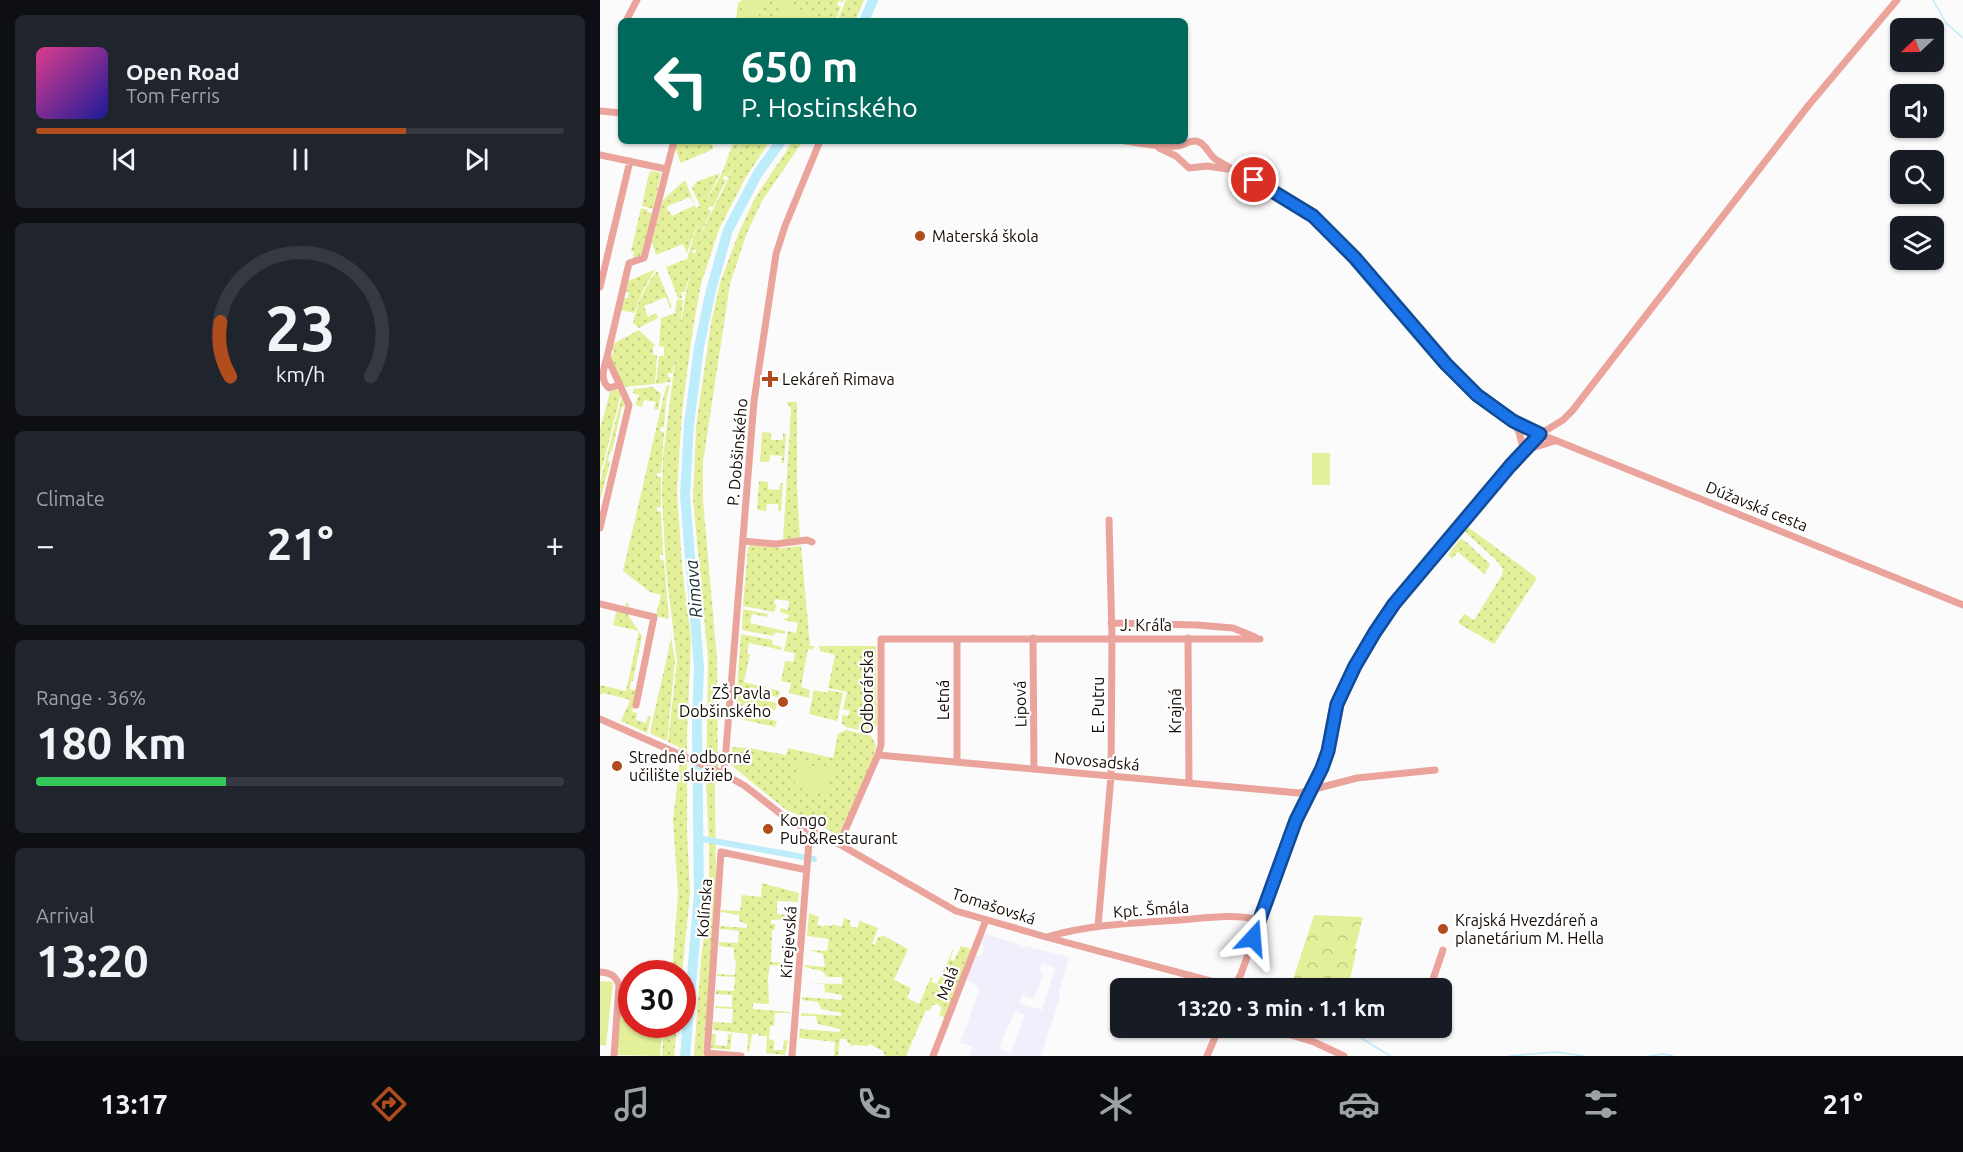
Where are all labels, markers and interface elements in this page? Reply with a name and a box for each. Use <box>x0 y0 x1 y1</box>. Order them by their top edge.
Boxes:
north arrow <box>1890 18 1944 72</box>
map controls <box>1890 18 1944 270</box>
icon: left <box>642 42 720 120</box>
text: 650 m <box>741 43 858 90</box>
text: Open Road <box>126 59 240 84</box>
text: Tom Ferris <box>126 84 220 107</box>
button: sound <box>1890 84 1944 138</box>
text: P. Hostinského <box>741 92 918 122</box>
icon: previous <box>108 143 141 176</box>
icon: pause <box>284 143 317 176</box>
icon: next <box>460 143 493 176</box>
button: search <box>1890 150 1944 204</box>
pin <box>1228 154 1279 205</box>
icon: arrive <box>1237 163 1270 196</box>
button: layers <box>1890 216 1944 270</box>
place label: Materská škola <box>932 227 1039 245</box>
marker: Materská škola <box>913 229 927 243</box>
text: 23 <box>265 293 335 363</box>
text: km/h <box>275 362 325 386</box>
place label: Lekáreň Rimava <box>782 370 895 388</box>
marker: Lekáreň Rimava <box>763 372 777 386</box>
street label: P. Dobšinského <box>723 397 751 507</box>
street label: Dúžavská cesta <box>1703 477 1811 535</box>
text: Climate <box>36 487 105 510</box>
text: 21° <box>267 518 333 569</box>
text: − <box>36 526 55 563</box>
text: + <box>545 526 564 563</box>
water label: Rimava <box>680 559 706 619</box>
street label: J. Kráľa <box>1120 616 1172 634</box>
street label: Odborárska <box>858 650 876 734</box>
street label: E. Putru <box>1089 677 1107 733</box>
street label: Letná <box>934 680 952 720</box>
street label: Lipová <box>1011 680 1029 728</box>
place label: ZŠ Pavla Dobšinského <box>679 683 771 720</box>
text: Range · 36% <box>36 686 146 709</box>
street label: Krajná <box>1166 688 1184 734</box>
marker: ZŠ Pavla Dobšinského <box>776 695 790 709</box>
text: 180 km <box>36 717 187 768</box>
place label: Stredné odborné učilište služieb <box>629 748 751 784</box>
street label: Novosadská <box>1054 748 1140 774</box>
marker: Stredné odborné učilište služieb <box>610 759 624 773</box>
place label: Kongo Pub&Restaurant <box>780 811 898 847</box>
marker: Kongo Pub&Restaurant <box>761 822 775 836</box>
street label: Kolínska <box>693 878 715 938</box>
street label: Tomašovská <box>950 884 1038 928</box>
street label: Kpt. Šmála <box>1112 896 1190 921</box>
text: Arrival <box>36 904 94 927</box>
street label: Kirejevská <box>776 905 800 979</box>
position arrow <box>1221 906 1285 970</box>
place label: Krajská Hvezdáreň a planetárium M. Hella <box>1455 911 1604 947</box>
marker: Krajská Hvezdáreň a planetárium M. Hella <box>1436 922 1450 936</box>
text: 13:20 <box>36 935 149 986</box>
speed limit sign: 30 <box>618 960 696 1038</box>
street label: Malá <box>932 964 962 1002</box>
text: 13:20 · 3 min · 1.1 km <box>1176 995 1386 1020</box>
icon: directions <box>368 1083 410 1125</box>
icon: music <box>611 1083 653 1125</box>
icon: phone <box>853 1083 895 1125</box>
icon: climate <box>1095 1083 1137 1125</box>
icon: car <box>1338 1083 1380 1125</box>
icon: filters <box>1580 1083 1622 1125</box>
text: 13:17 <box>100 1089 168 1119</box>
text: 21° <box>1823 1089 1863 1119</box>

